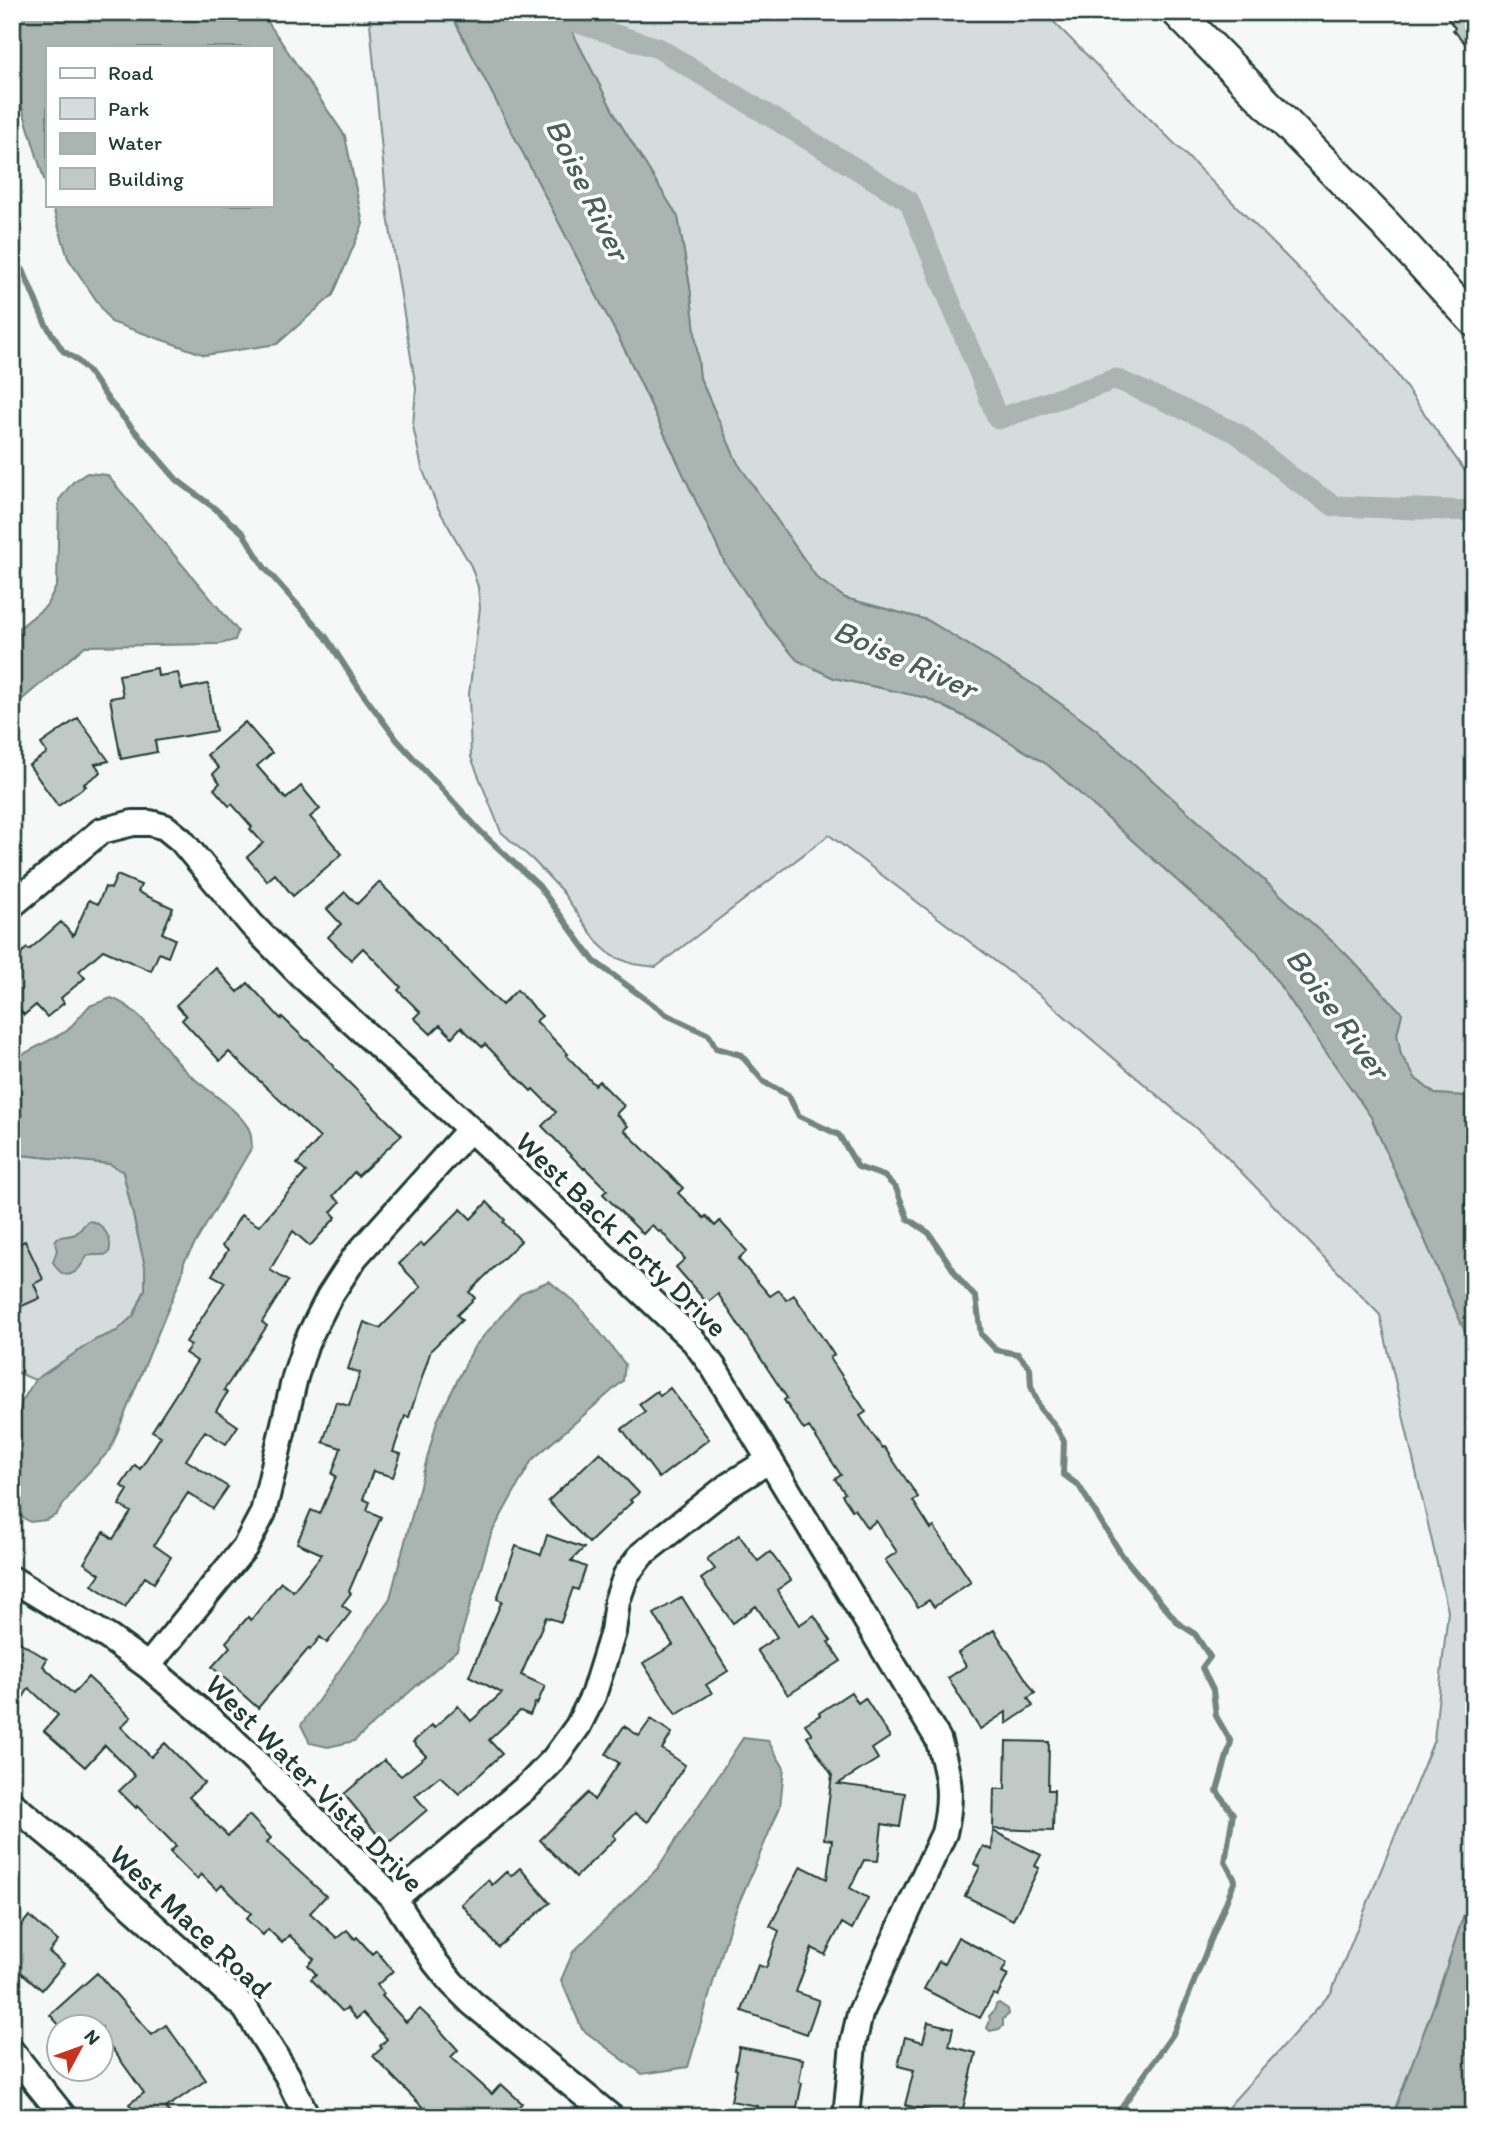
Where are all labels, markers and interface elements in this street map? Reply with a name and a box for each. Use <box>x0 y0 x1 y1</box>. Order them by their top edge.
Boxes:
legend <box>46 46 273 206</box>
text: Road <box>108 60 154 85</box>
text: Park <box>108 96 150 121</box>
water label: Boise River <box>537 112 640 269</box>
text: Water <box>108 130 162 155</box>
text: Building <box>108 166 184 191</box>
water label: Boise River <box>827 611 986 709</box>
water label: Boise River <box>1278 940 1400 1089</box>
street label: West Back Forty Drive <box>508 1123 736 1345</box>
street label: West Water Vista Drive <box>198 1666 432 1900</box>
street label: West Mace Road <box>102 1836 281 2006</box>
north arrow <box>46 2014 116 2084</box>
text: N <box>80 2025 105 2050</box>

